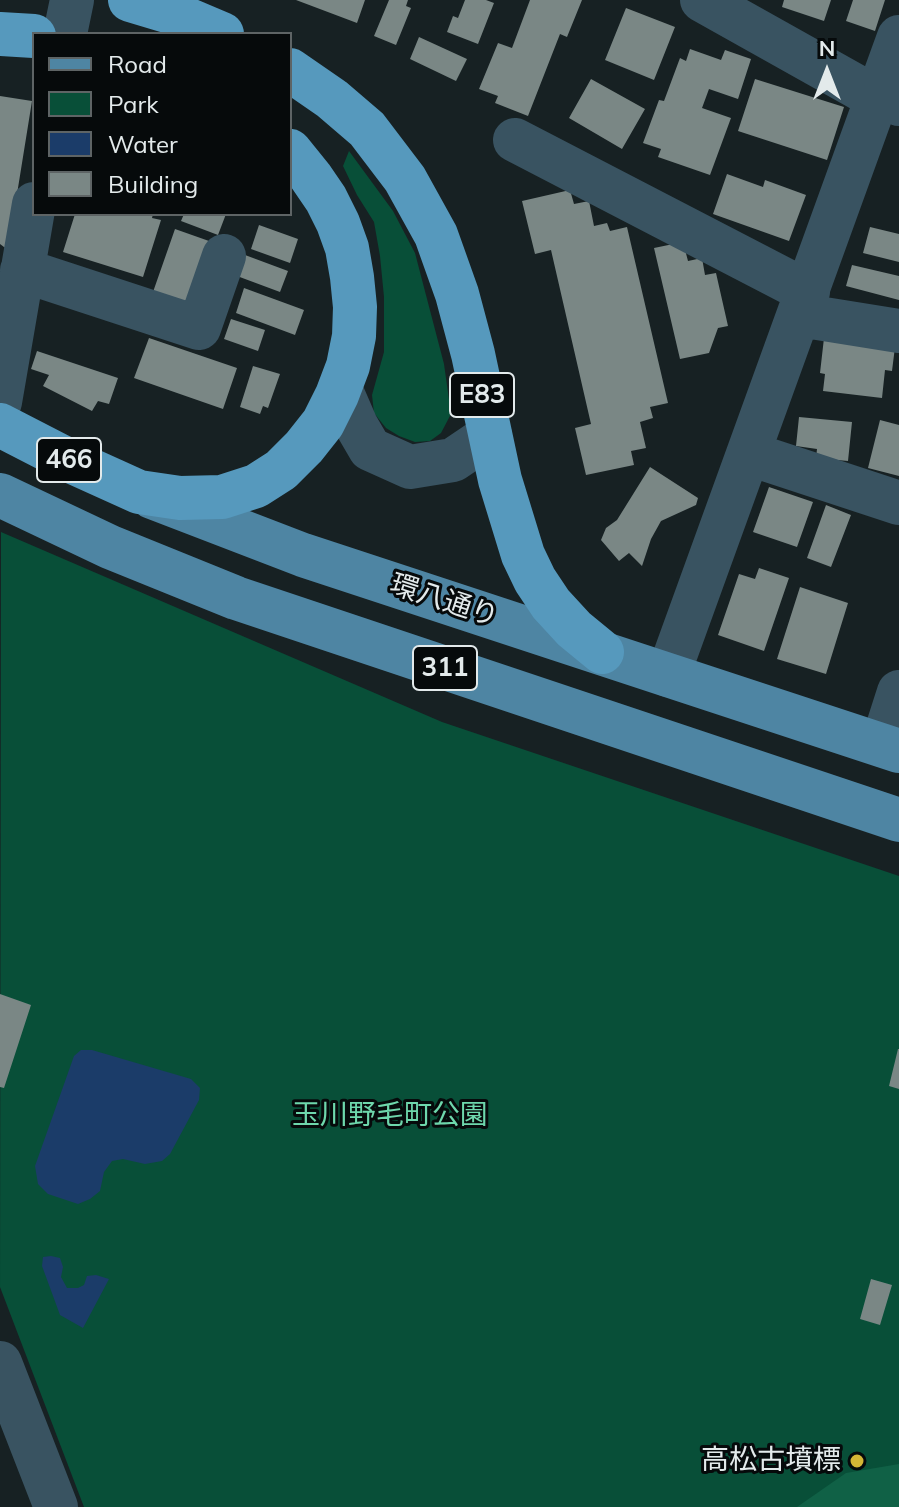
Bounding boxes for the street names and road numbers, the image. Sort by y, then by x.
road number: E83 [450,373,514,417]
road number: 466 [37,438,101,482]
street label: 環八通り [386,568,502,634]
road number: 311 [413,646,477,690]

